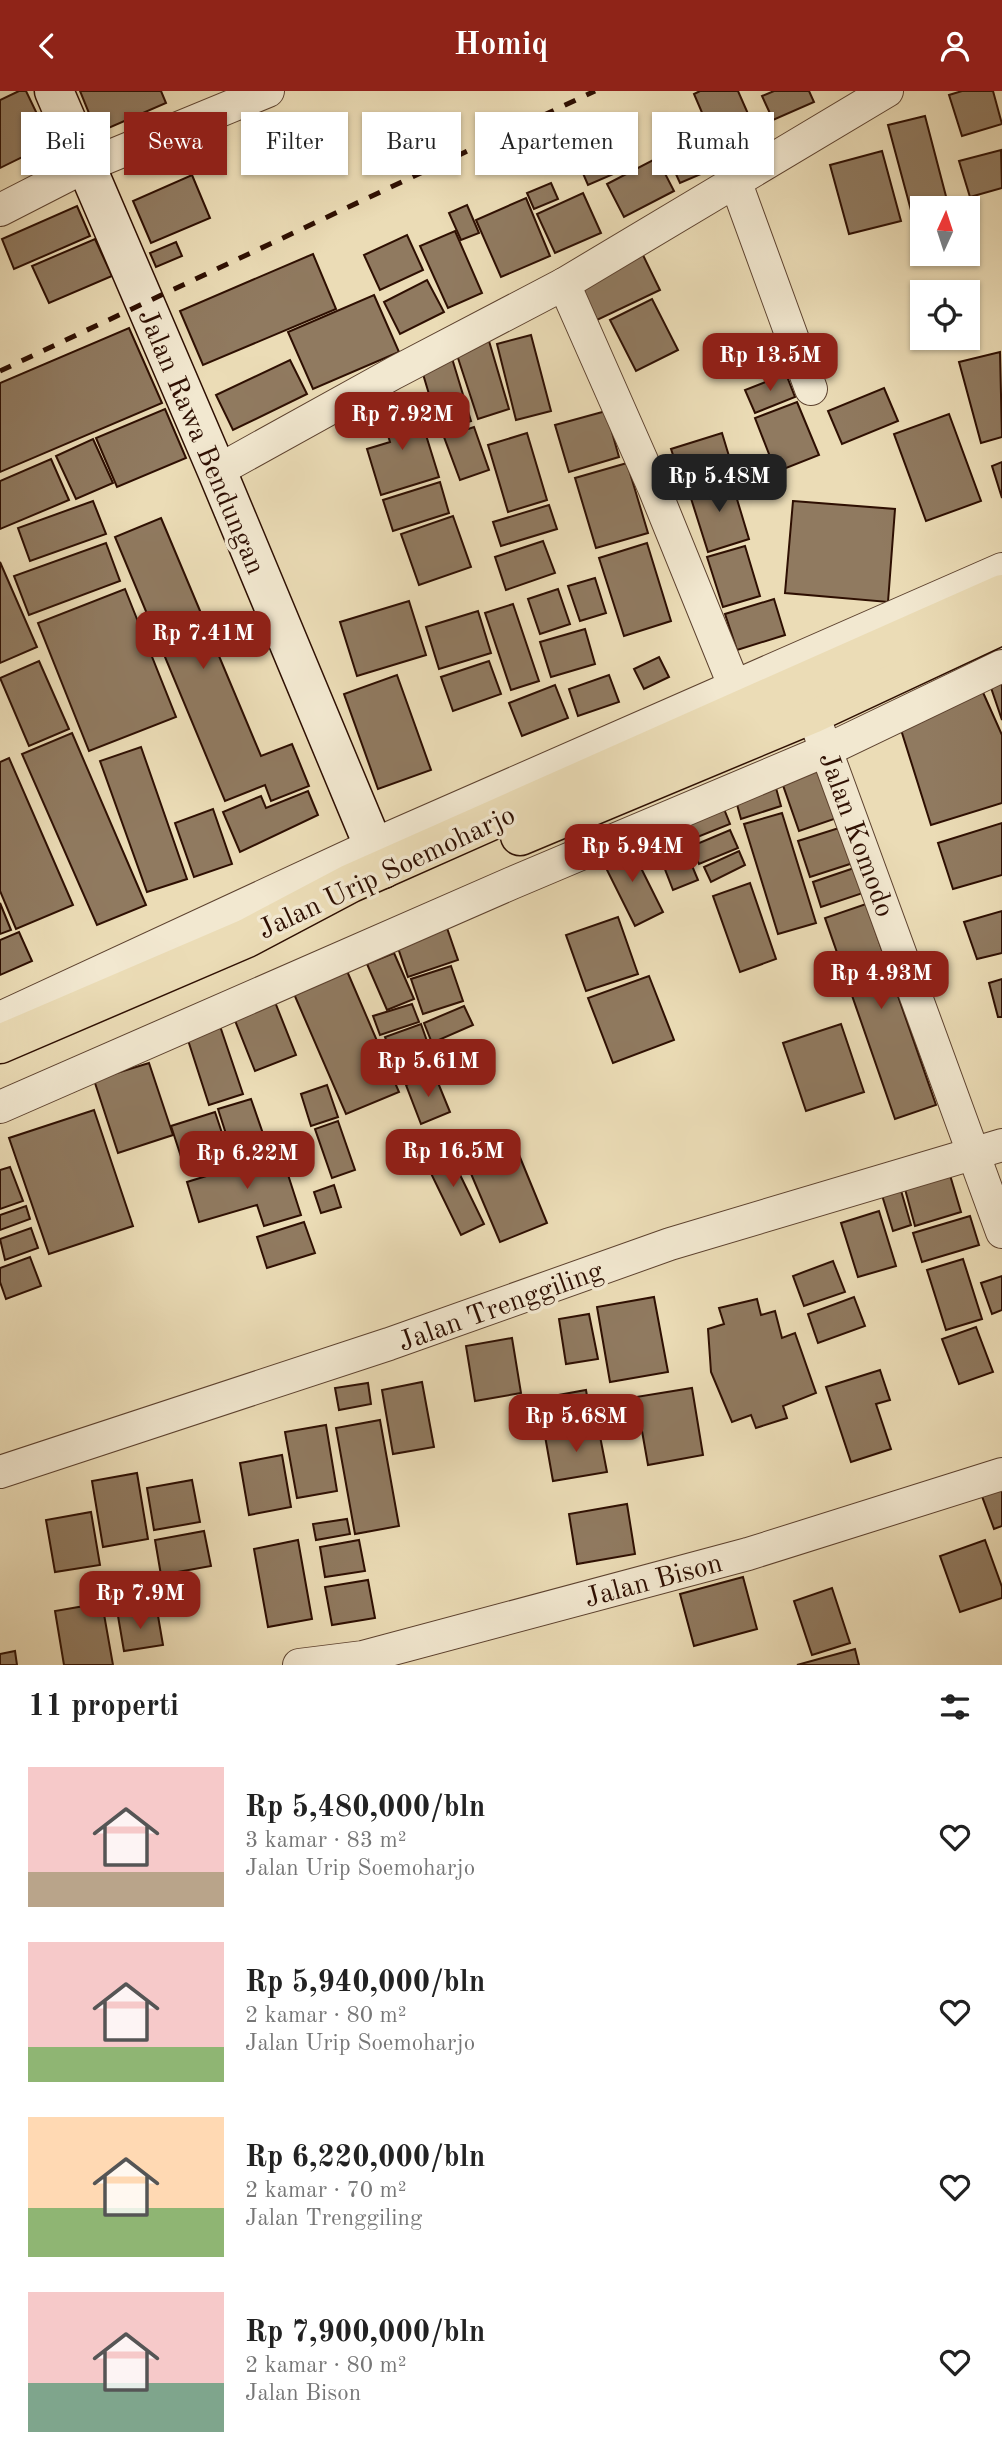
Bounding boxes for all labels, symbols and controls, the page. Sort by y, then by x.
icon: back [28,27,66,65]
icon: person [936,27,974,65]
text: Homiq [454,30,548,62]
chip: Beli [21,112,110,175]
chip: Sewa [124,112,227,175]
chip: Filter [241,112,348,175]
chip: Baru [362,112,461,175]
chip: Apartemen [475,112,638,175]
chip: Rumah [652,112,774,175]
north arrow [910,196,980,266]
map controls [910,196,980,350]
button: locate [910,280,980,350]
street label: Jalan Rawa Bendungan [132,305,269,579]
pin: Rp 13.5M [698,334,842,393]
text: Rp 13.5M [719,344,821,367]
pin: Rp 7.92M [330,393,474,452]
text: Rp 7.92M [351,403,453,426]
pin: Rp 5.48M [647,455,791,514]
text: Rp 5.48M [668,465,770,488]
pin: Rp 7.41M [131,611,275,671]
text: Rp 7.41M [152,622,254,645]
street label: Jalan Komodo [812,749,898,921]
street label: Jalan Urip Soemoharjo [254,802,520,946]
pin: Rp 5.94M [560,825,704,884]
text: Rp 5.94M [581,835,683,858]
pin: Rp 4.93M [809,951,953,1011]
text: Rp 4.93M [830,962,932,985]
pin: Rp 5.61M [356,1039,500,1099]
text: Rp 5.61M [377,1050,479,1073]
pin: Rp 16.5M [381,1129,525,1189]
pin: Rp 6.22M [175,1131,319,1191]
text: Rp 16.5M [402,1140,504,1163]
text: Rp 6.22M [196,1142,298,1165]
street label: Jalan Trenggiling [395,1258,607,1358]
pin: Rp 5.68M [504,1395,648,1454]
text: Rp 5.68M [525,1405,627,1428]
street label: Jalan Bison [582,1550,726,1614]
pin: Rp 7.9M [75,1571,205,1631]
text: Rp 7.9M [95,1582,185,1605]
icon: filters [936,1688,974,1726]
text: 11 properti [28,1692,179,1722]
text: Rp 5,480,000/bln [245,1793,485,1823]
icon: home [84,1795,168,1879]
icon: heart [936,1818,974,1856]
text: 3 kamar · 83 m² [245,1829,407,1852]
text: Jalan Urip Soemoharjo [245,1857,475,1880]
text: Rp 5,940,000/bln [245,1968,485,1998]
icon: home [84,1970,168,2054]
icon: heart [936,1993,974,2031]
text: 2 kamar · 80 m² [245,2004,407,2027]
text: Jalan Urip Soemoharjo [245,2032,475,2055]
text: Rp 6,220,000/bln [245,2143,485,2173]
icon: home [84,2145,168,2229]
icon: heart [936,2168,974,2206]
text: 2 kamar · 70 m² [245,2179,407,2202]
text: Jalan Trenggiling [245,2207,422,2230]
text: Rp 7,900,000/bln [245,2318,485,2348]
icon: home [84,2320,168,2404]
icon: heart [936,2343,974,2381]
text: 2 kamar · 80 m² [245,2354,407,2377]
text: Jalan Bison [245,2382,361,2405]

